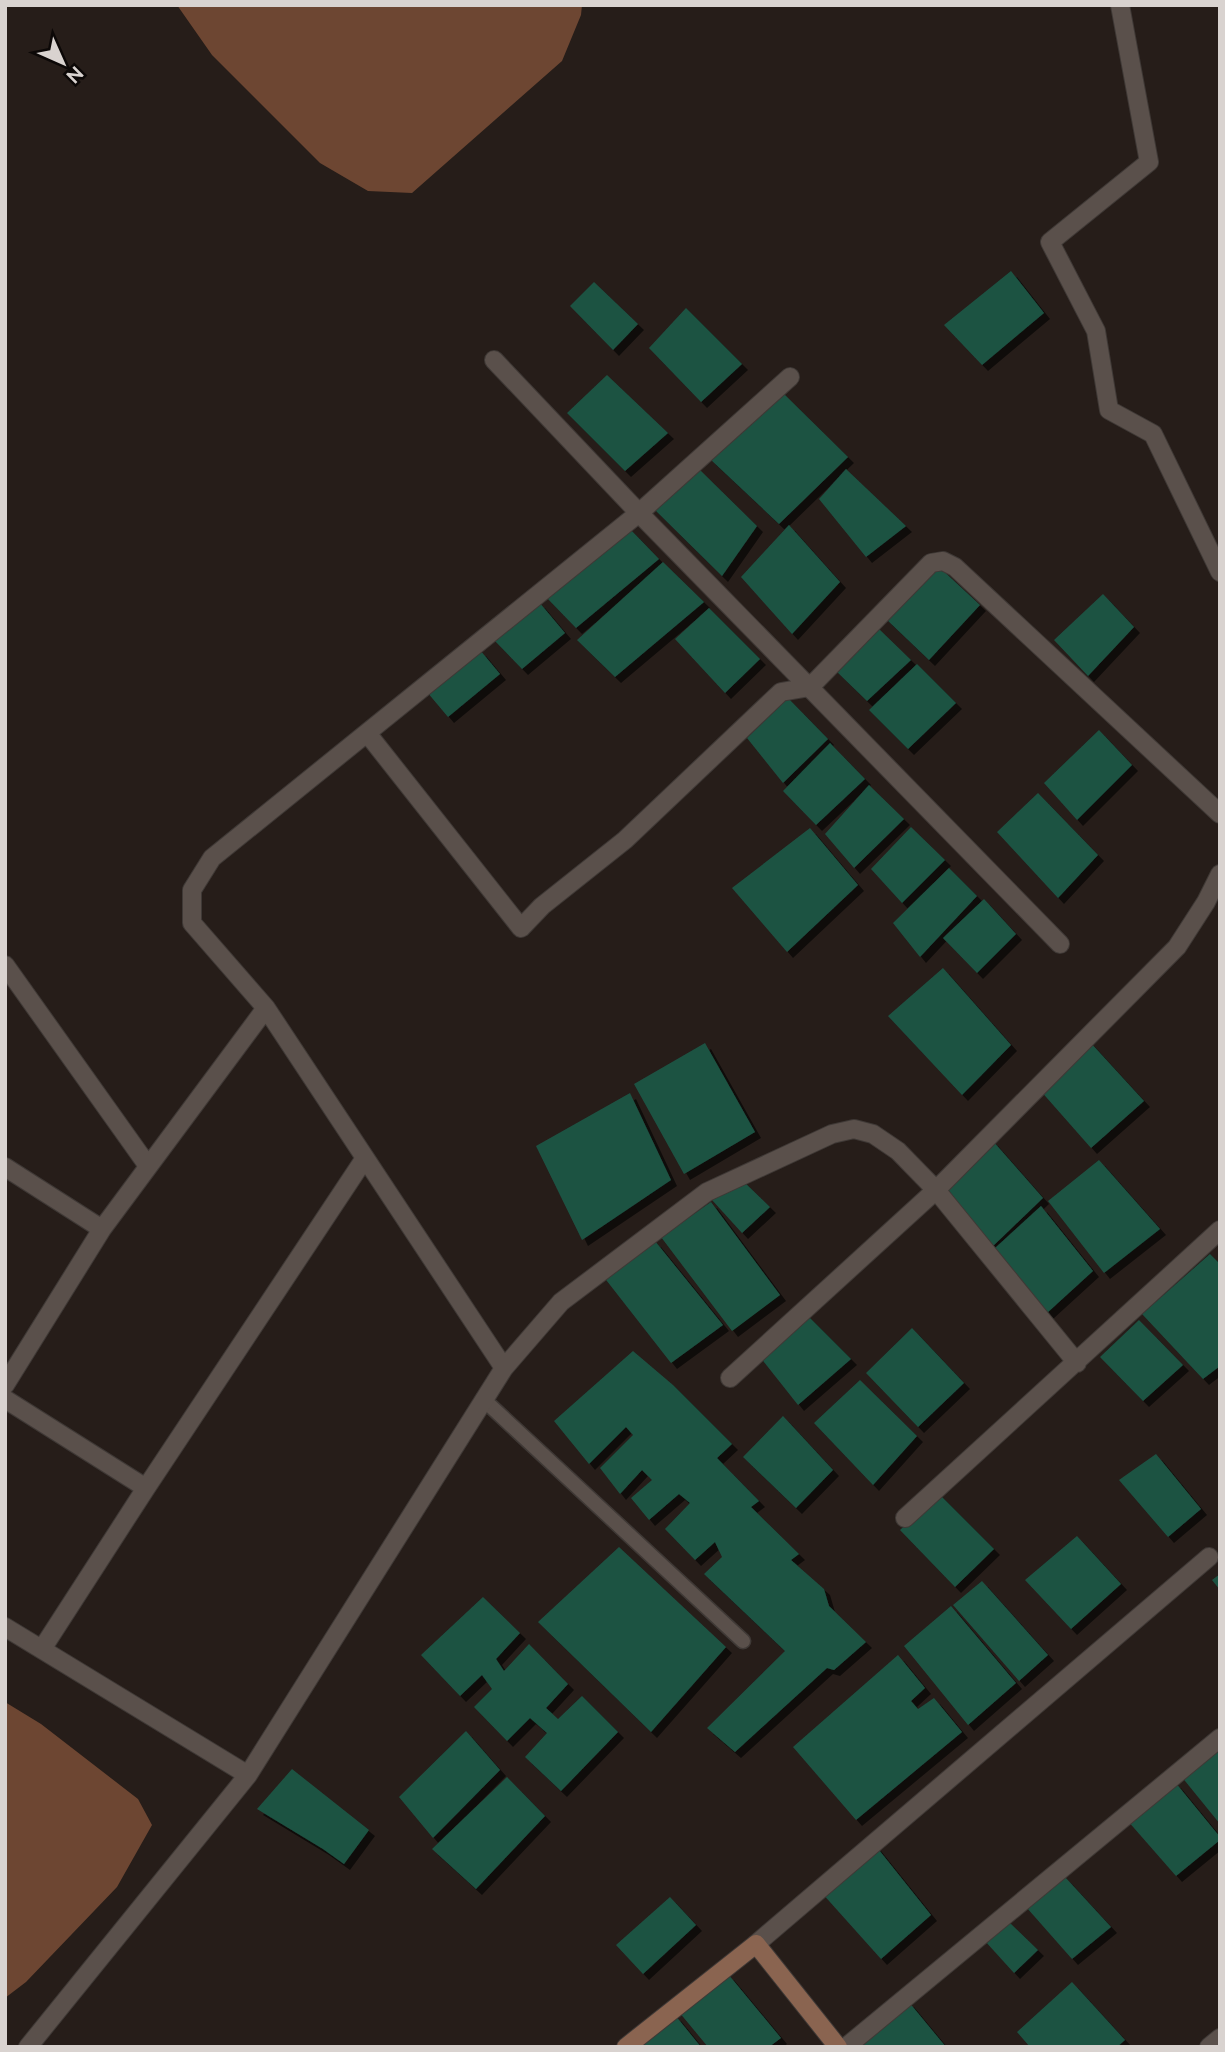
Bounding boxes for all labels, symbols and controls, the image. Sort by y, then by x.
north arrow [28,28,98,98]
text: N [62,62,88,88]

